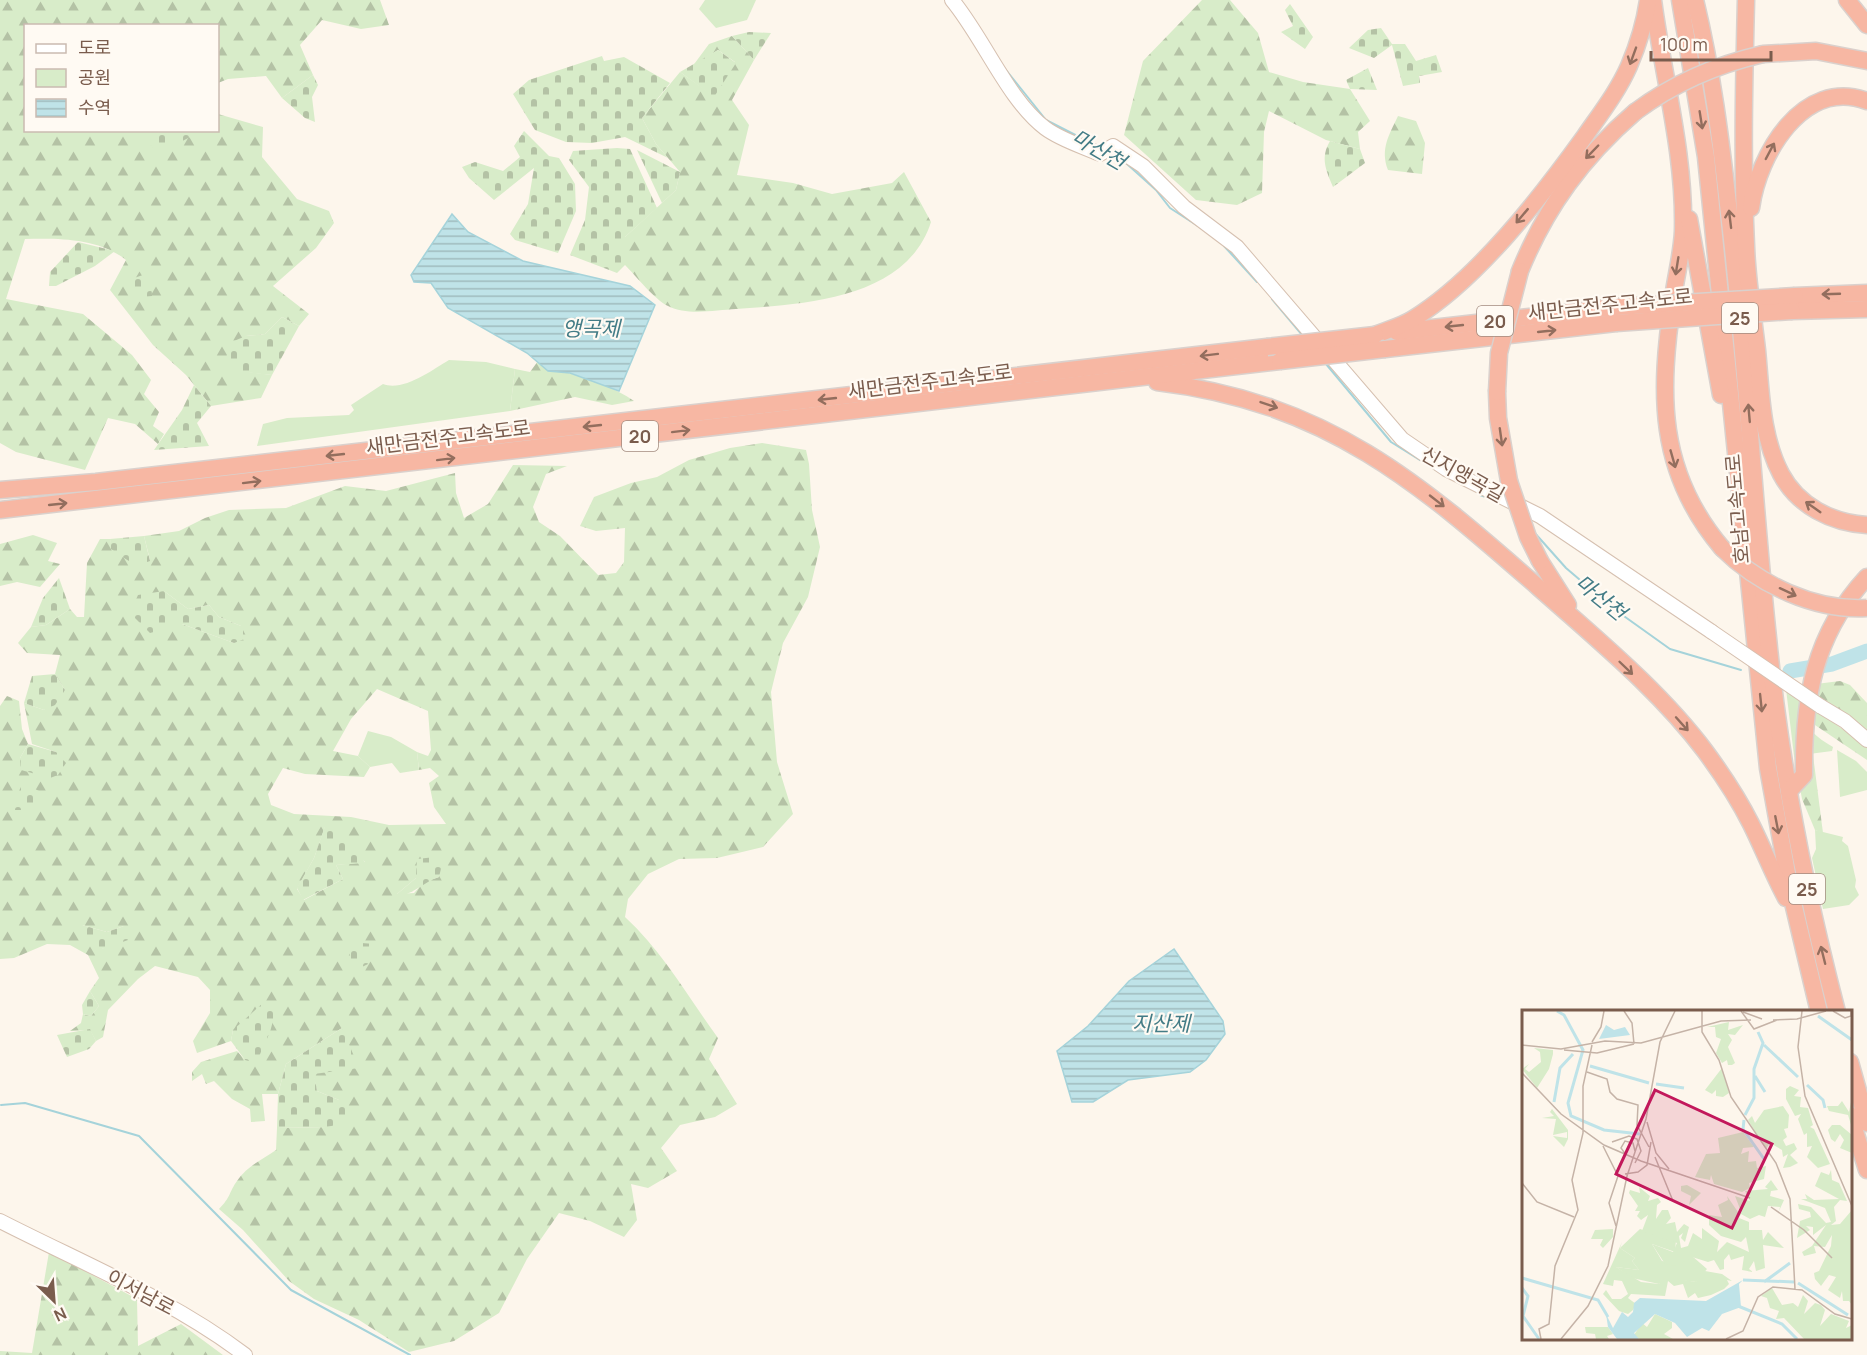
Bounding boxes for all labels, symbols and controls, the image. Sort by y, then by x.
legend [24,24,219,132]
scale bar [1651,24,1771,62]
text: 100 m [1660,32,1708,56]
text: 도로 [78,35,111,59]
one-way arrow [1626,46,1637,65]
text: 공원 [78,65,111,89]
text: 수역 [78,95,111,119]
one-way arrow [1695,109,1706,129]
water label: 마산천 [1067,122,1133,177]
one-way arrow [1765,143,1776,161]
one-way arrow [1585,144,1599,159]
one-way arrow [1515,208,1529,223]
one-way arrow [1724,209,1735,229]
one-way arrow [1672,255,1683,275]
street label: 새만금전주고속도로 [1526,282,1694,326]
one-way arrow [1821,289,1841,300]
road number: 25 [1722,303,1758,333]
road number: 20 [1477,306,1513,336]
water label: 앵곡제 [562,314,623,342]
one-way arrow [1444,320,1464,331]
one-way arrow [1537,325,1557,336]
one-way arrow [1199,349,1219,360]
street label: 새만금전주고속도로 [846,358,1014,404]
one-way arrow [818,394,838,405]
one-way arrow [1259,401,1278,412]
one-way arrow [1743,403,1754,423]
street label: 새만금전주고속도로 [364,414,532,460]
one-way arrow [582,421,602,432]
road number: 20 [622,421,658,451]
one-way arrow [671,425,690,436]
one-way arrow [1496,426,1507,446]
street label: 신지앵곡길 [1416,440,1510,508]
one-way arrow [1668,449,1679,468]
one-way arrow [326,450,346,461]
one-way arrow [435,453,455,464]
street label: 호남고속도로 [1719,453,1755,565]
one-way arrow [241,476,261,487]
one-way arrow [1429,495,1445,508]
one-way arrow [48,498,68,509]
one-way arrow [1805,501,1821,513]
water label: 마산천 [1570,568,1634,628]
one-way arrow [1778,586,1796,598]
one-way arrow [1618,660,1633,675]
one-way arrow [1755,692,1766,712]
one-way arrow [1675,716,1689,731]
one-way arrow [1772,815,1783,835]
road number: 25 [1789,874,1825,904]
one-way arrow [1816,946,1828,965]
water label: 지산제 [1132,1009,1193,1037]
inset map [1522,1010,1852,1340]
street label: 이서남로 [102,1263,180,1321]
north arrow [24,1271,84,1331]
text: N [50,1302,70,1327]

